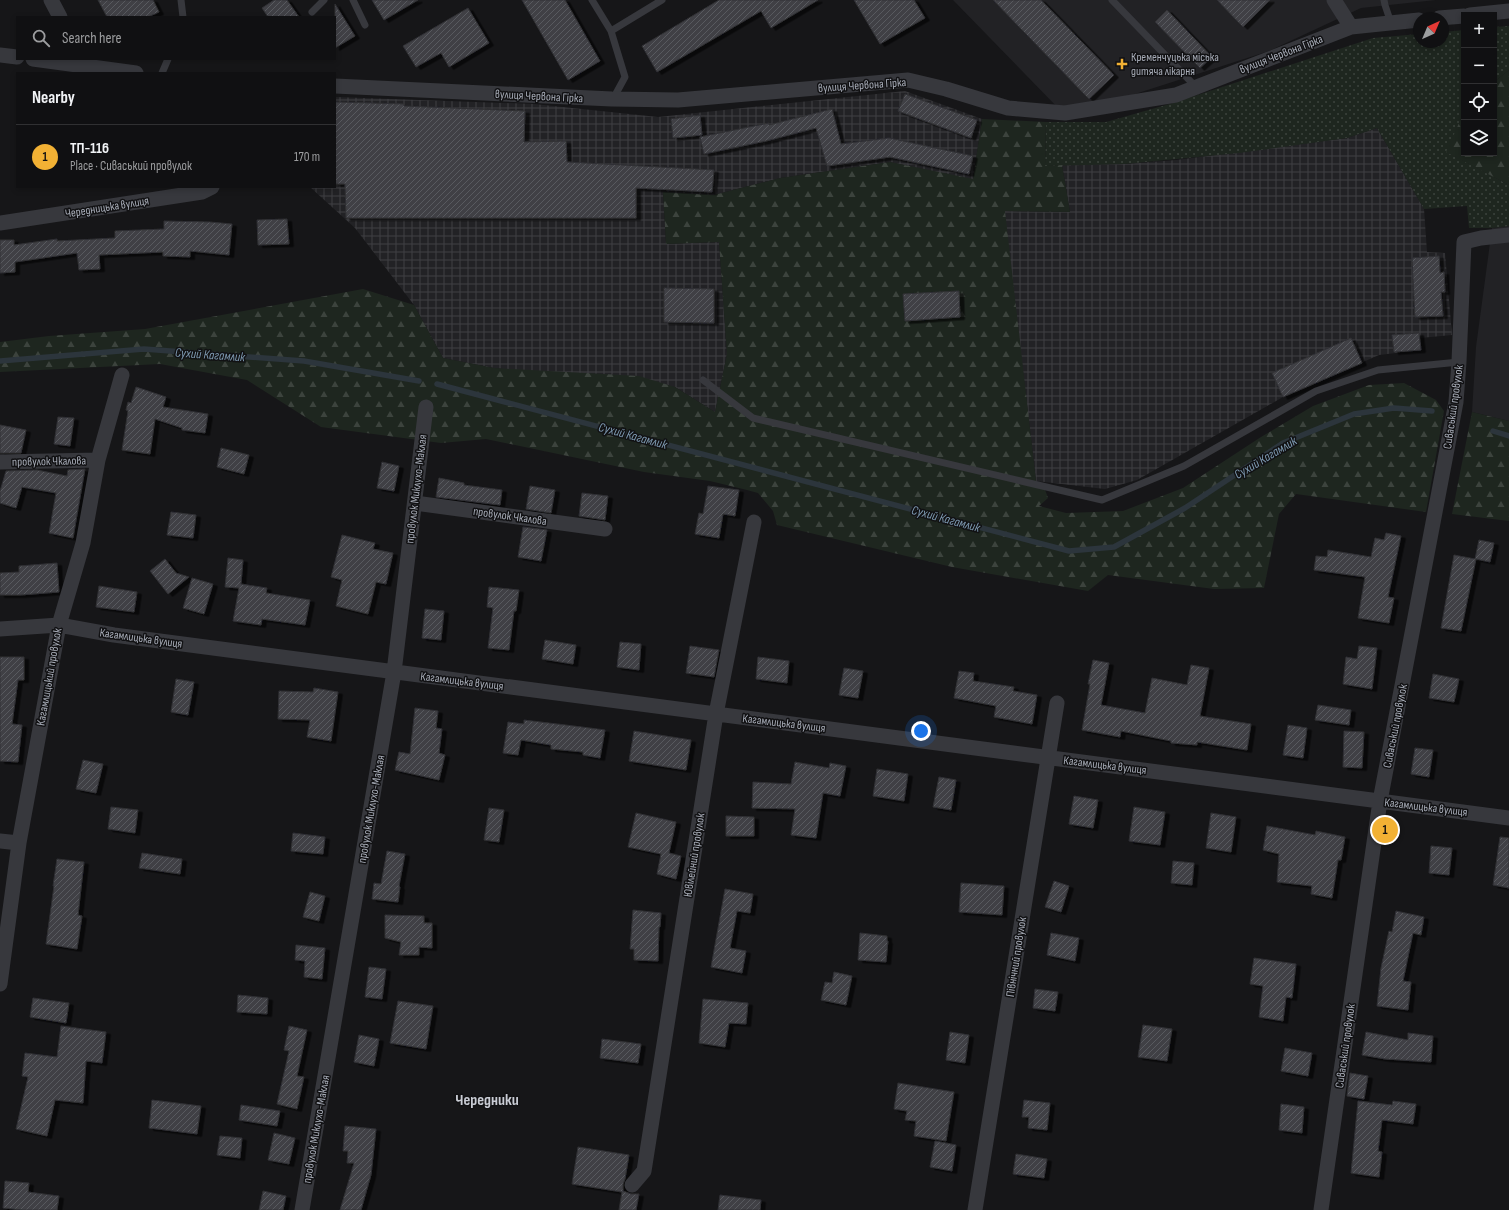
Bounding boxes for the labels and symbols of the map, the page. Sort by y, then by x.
north arrow [1413,12,1449,48]
street label: вулиця Червона Гірка [1237,32,1325,77]
place label: Кременчуцька міська дитяча лікарня [1131,50,1219,79]
marker: Кременчуцька міська дитяча лікарня [1116,58,1128,70]
street label: вулиця Червона Гірка [818,75,907,96]
street label: вулиця Червона Гірка [495,87,584,106]
street label: Чередницька вулиця [64,193,150,222]
water label: Сухий Кагамлик [174,345,247,366]
street label: Сиваський провулок [1440,364,1467,450]
water label: Сухий Кагамлик [597,419,670,453]
water label: Сухий Кагамлик [1231,432,1301,483]
street label: провулок Миклухо-Маклая [402,433,431,544]
street label: провулок Чкалова [12,453,87,470]
water label: Сухий Кагамлик [910,502,983,536]
street label: провулок Чкалова [472,504,548,529]
street label: Кагамлицька вулиця [99,625,184,652]
street label: Кагамлицький провулок [34,627,66,727]
street label: Кагамлицька вулиця [420,669,505,694]
street label: Сиваський провулок [1380,683,1411,769]
street label: Кагамлицька вулиця [742,711,827,736]
your location [911,721,931,741]
street label: Кагамлицька вулиця [1063,753,1148,778]
street label: провулок Миклухо-Маклая [355,754,388,864]
street label: Кагамлицька вулиця [1384,795,1469,820]
street label: Ювілейний провулок [680,812,709,898]
pin: 1 [1372,815,1398,845]
street label: Північний провулок [1003,916,1030,998]
street label: Сиваський провулок [1332,1003,1359,1089]
street label: провулок Миклухо-Маклая [300,1074,333,1184]
district label: Чередники [455,1091,519,1110]

